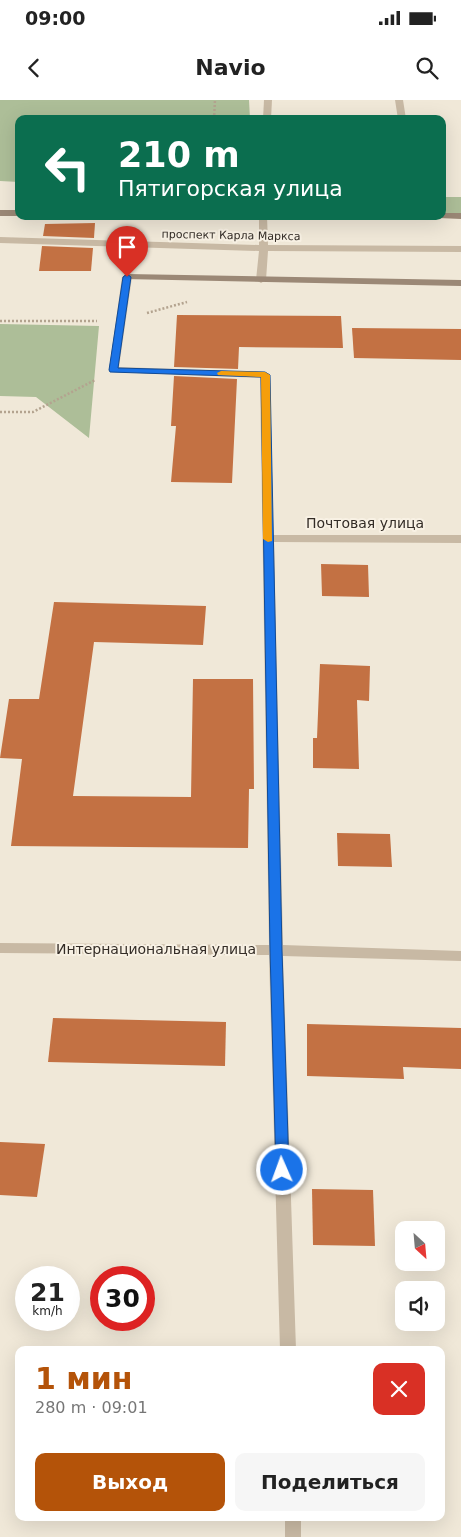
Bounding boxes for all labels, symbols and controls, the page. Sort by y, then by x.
text: 09:00 [25,7,85,29]
icon: back [20,54,48,82]
icon: search [413,54,441,82]
text: Navio [195,55,266,80]
icon: left [35,135,100,200]
text: 210 m [118,135,240,175]
text: Пятигорская улица [118,176,343,201]
pin [106,226,148,277]
street label: проспект Карла Маркса [161,228,301,243]
icon: arrive [113,233,141,261]
street label: Почтовая улица [306,515,424,531]
street label: Интернациональная улица [56,941,256,957]
position arrow [255,1143,307,1195]
north arrow [395,1221,445,1271]
map controls [395,1221,445,1331]
speed limit sign: 30 [90,1266,155,1331]
text: 21 [30,1278,65,1307]
button: sound [395,1281,445,1331]
text: km/h [32,1304,63,1318]
text: 1 мин [35,1361,133,1396]
button: close [373,1363,425,1415]
text: 280 m · 09:01 [35,1398,148,1417]
button: Выход [35,1453,225,1511]
button: Поделиться [235,1453,425,1511]

